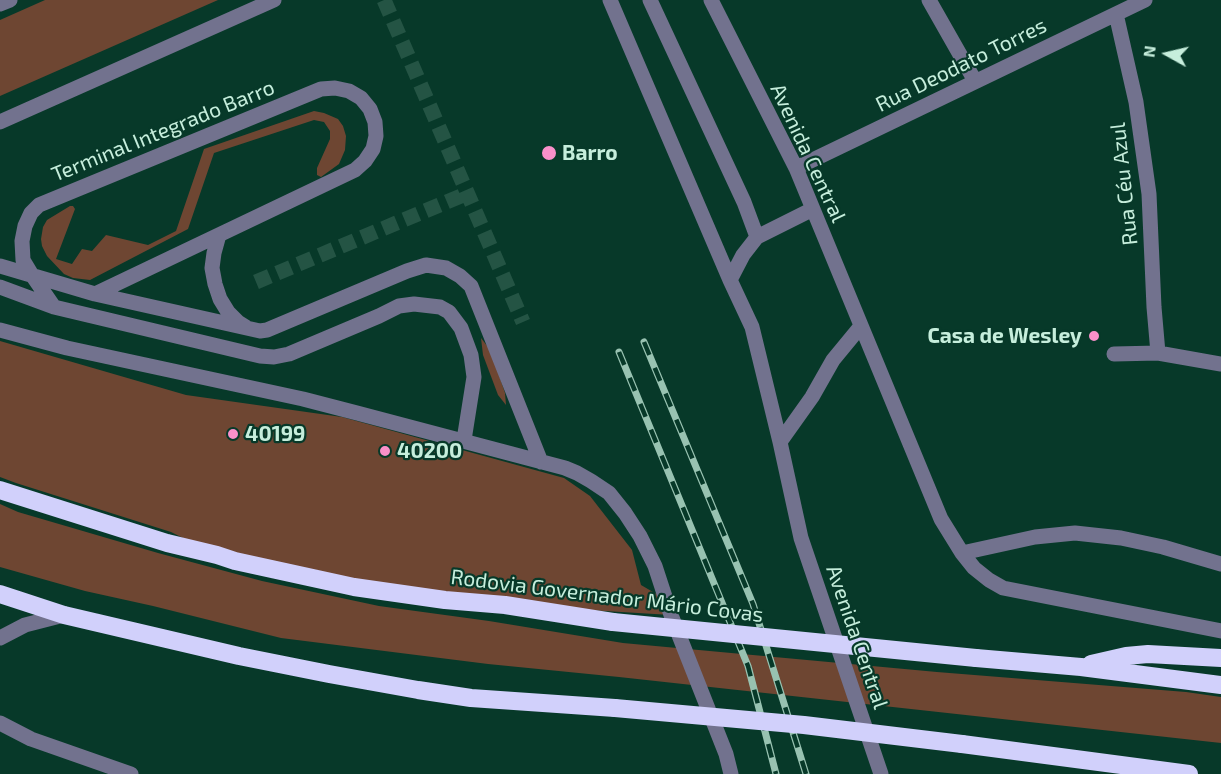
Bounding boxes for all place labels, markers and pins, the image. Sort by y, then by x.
place label: Barro [562,140,618,166]
marker: Barro [540,144,558,162]
place label: Casa de Wesley [927,323,1082,349]
marker: Casa de Wesley [1087,329,1101,343]
place label: 40199 [245,421,305,447]
marker: 40199 [226,427,240,441]
place label: 40200 [397,438,462,464]
marker: 40200 [378,444,392,458]

